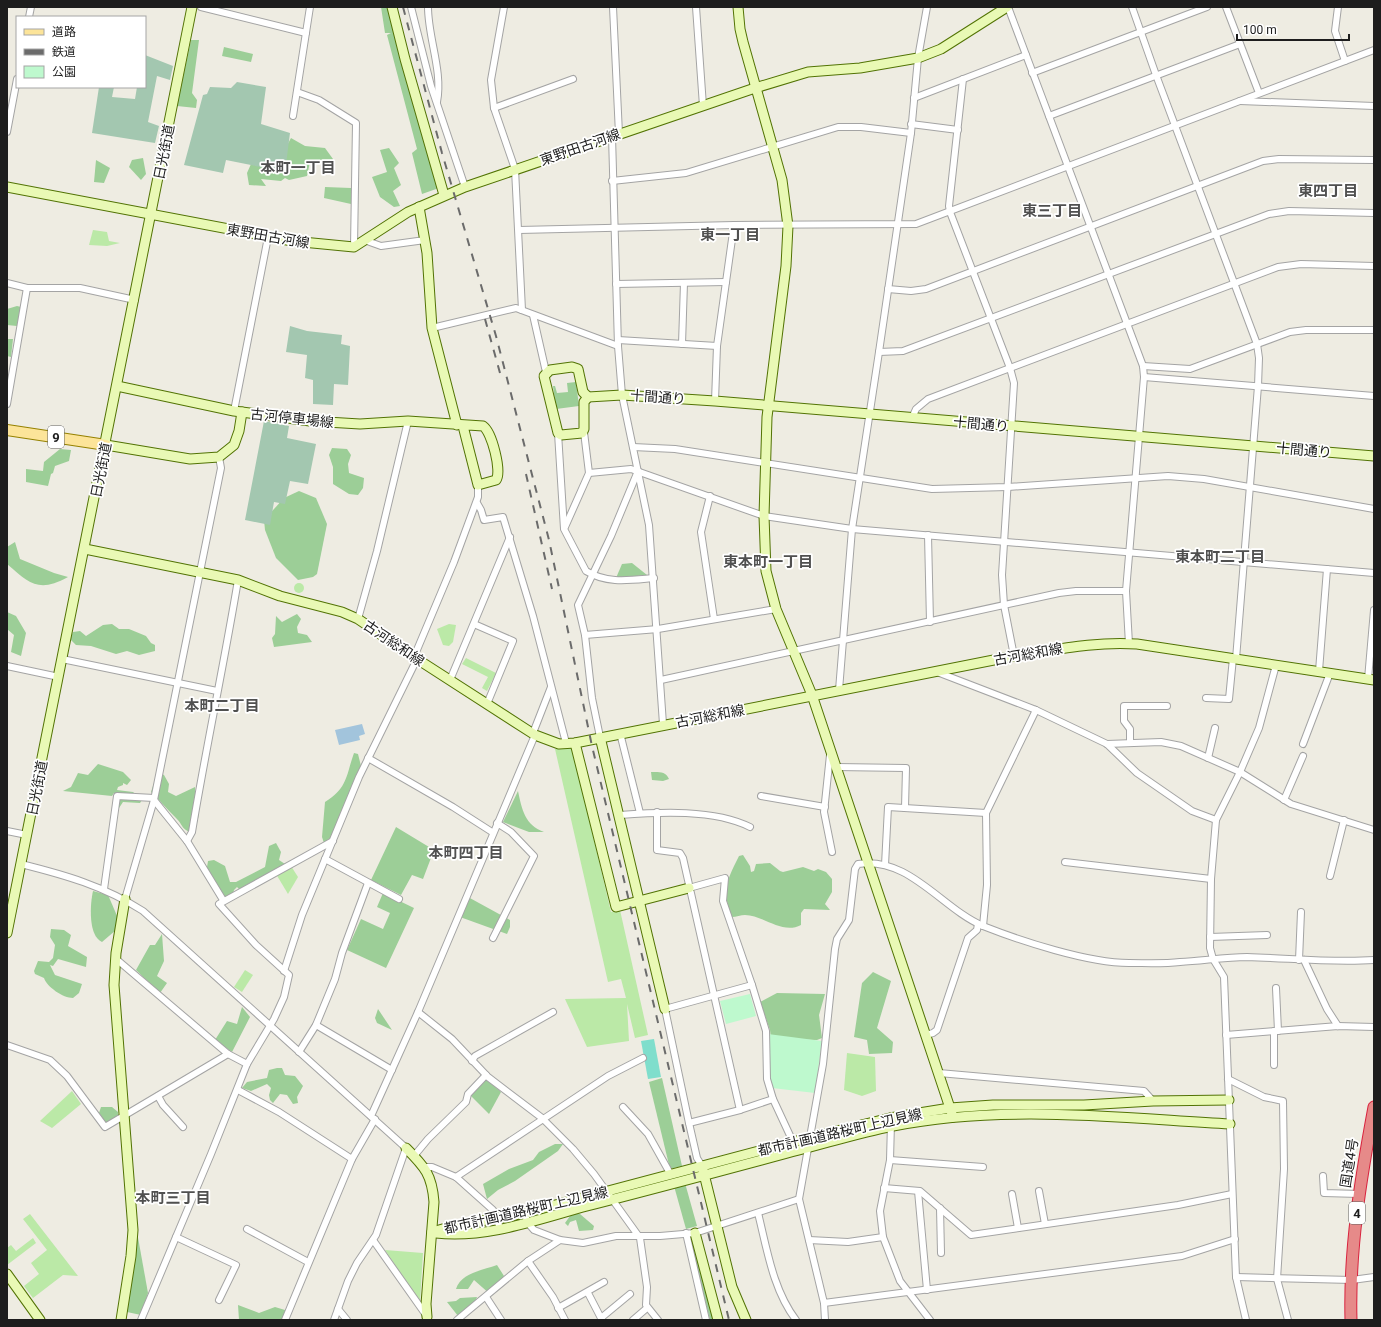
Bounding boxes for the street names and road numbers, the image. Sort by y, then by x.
street label: 日光街道 [151,123,177,181]
street label: 東野田古河線 [538,126,622,168]
street label: 東野田古河線 [225,221,311,251]
street label: 十間通り [630,387,686,407]
street label: 古河停車場線 [249,406,335,430]
street label: 十間通り [952,414,1010,434]
road number: 9 [48,426,64,448]
street label: 十間通り [1275,440,1333,460]
street label: 日光街道 [88,441,114,499]
street label: 古河総和線 [361,617,427,669]
street label: 古河総和線 [992,640,1064,668]
street label: 古河総和線 [674,701,746,731]
street label: 日光街道 [24,759,50,817]
street label: 都市計画道路桜町上辺見線 [756,1105,924,1159]
street label: 国道4号 [1337,1137,1361,1189]
street label: 都市計画道路桜町上辺見線 [442,1183,610,1237]
road number: 4 [1349,1202,1365,1224]

